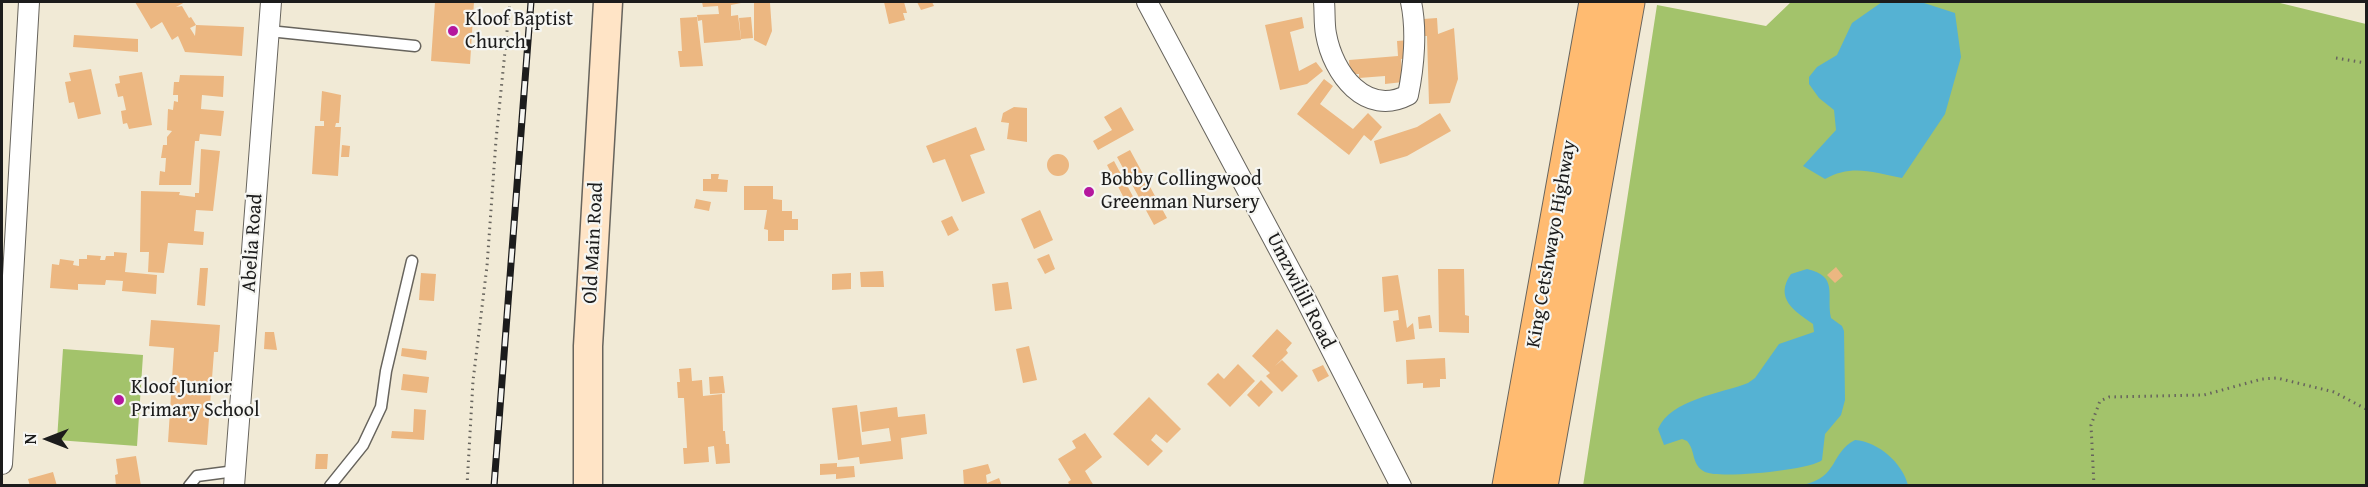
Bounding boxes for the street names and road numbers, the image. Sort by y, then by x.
street label: King Cetshwayo Highway [1522,138,1582,350]
street label: Old Main Road [579,182,609,304]
street label: Abelia Road [238,193,268,293]
street label: Umzwilili Road [1261,229,1339,353]

